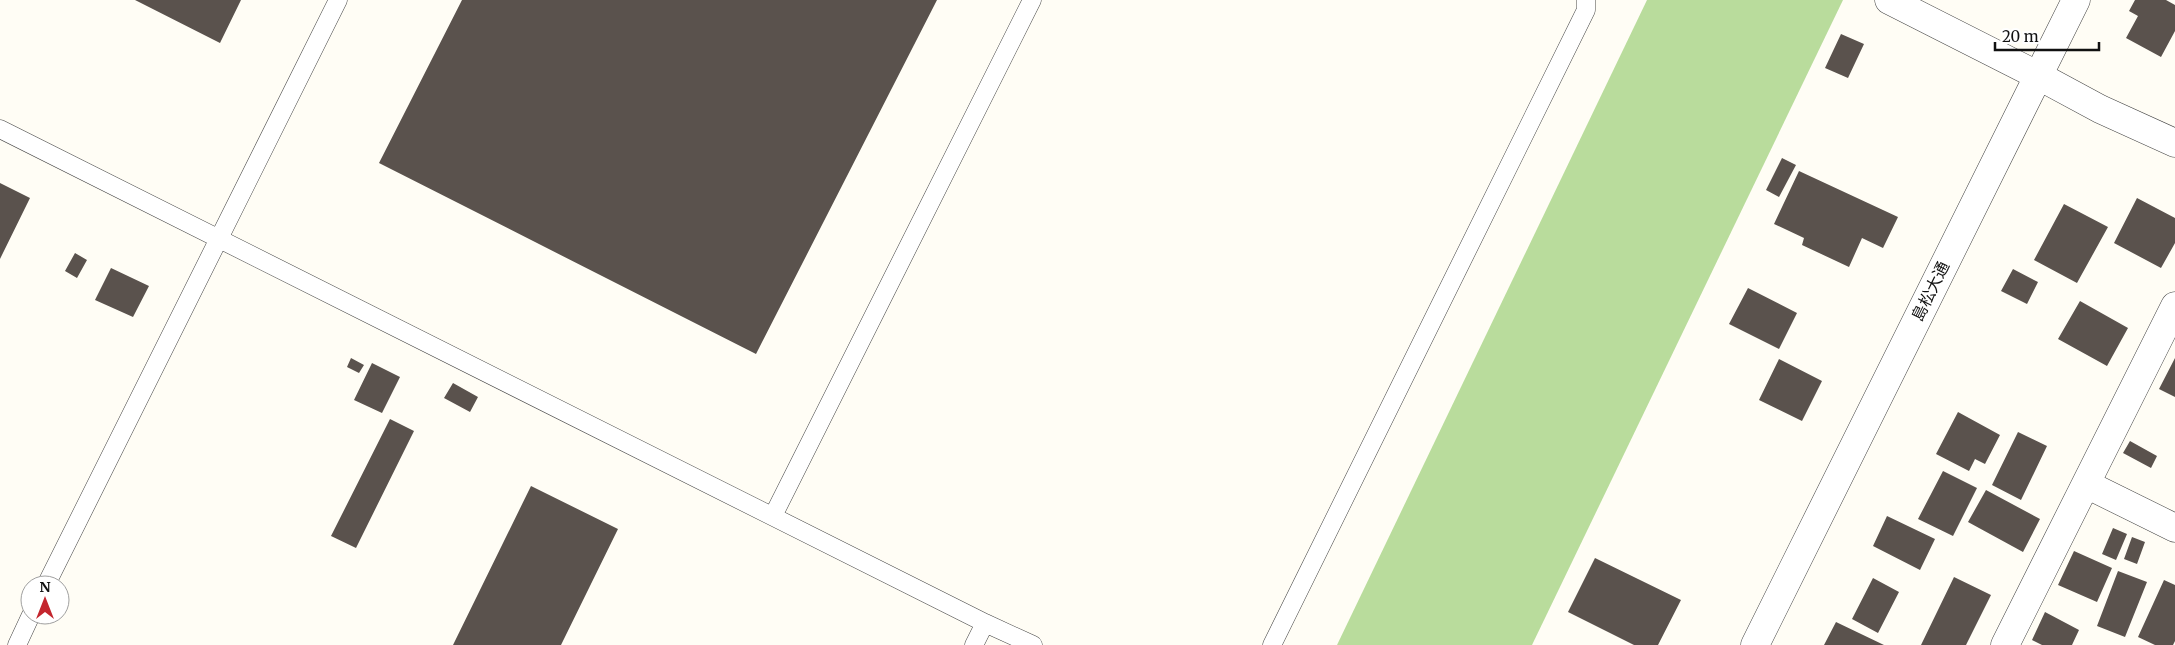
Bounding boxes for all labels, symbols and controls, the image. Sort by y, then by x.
scale bar [1995,20,2099,52]
text: 20 m [2002,27,2039,46]
street label: 島松大通 [1907,258,1953,324]
north arrow [20,575,70,625]
text: N [39,578,51,596]

